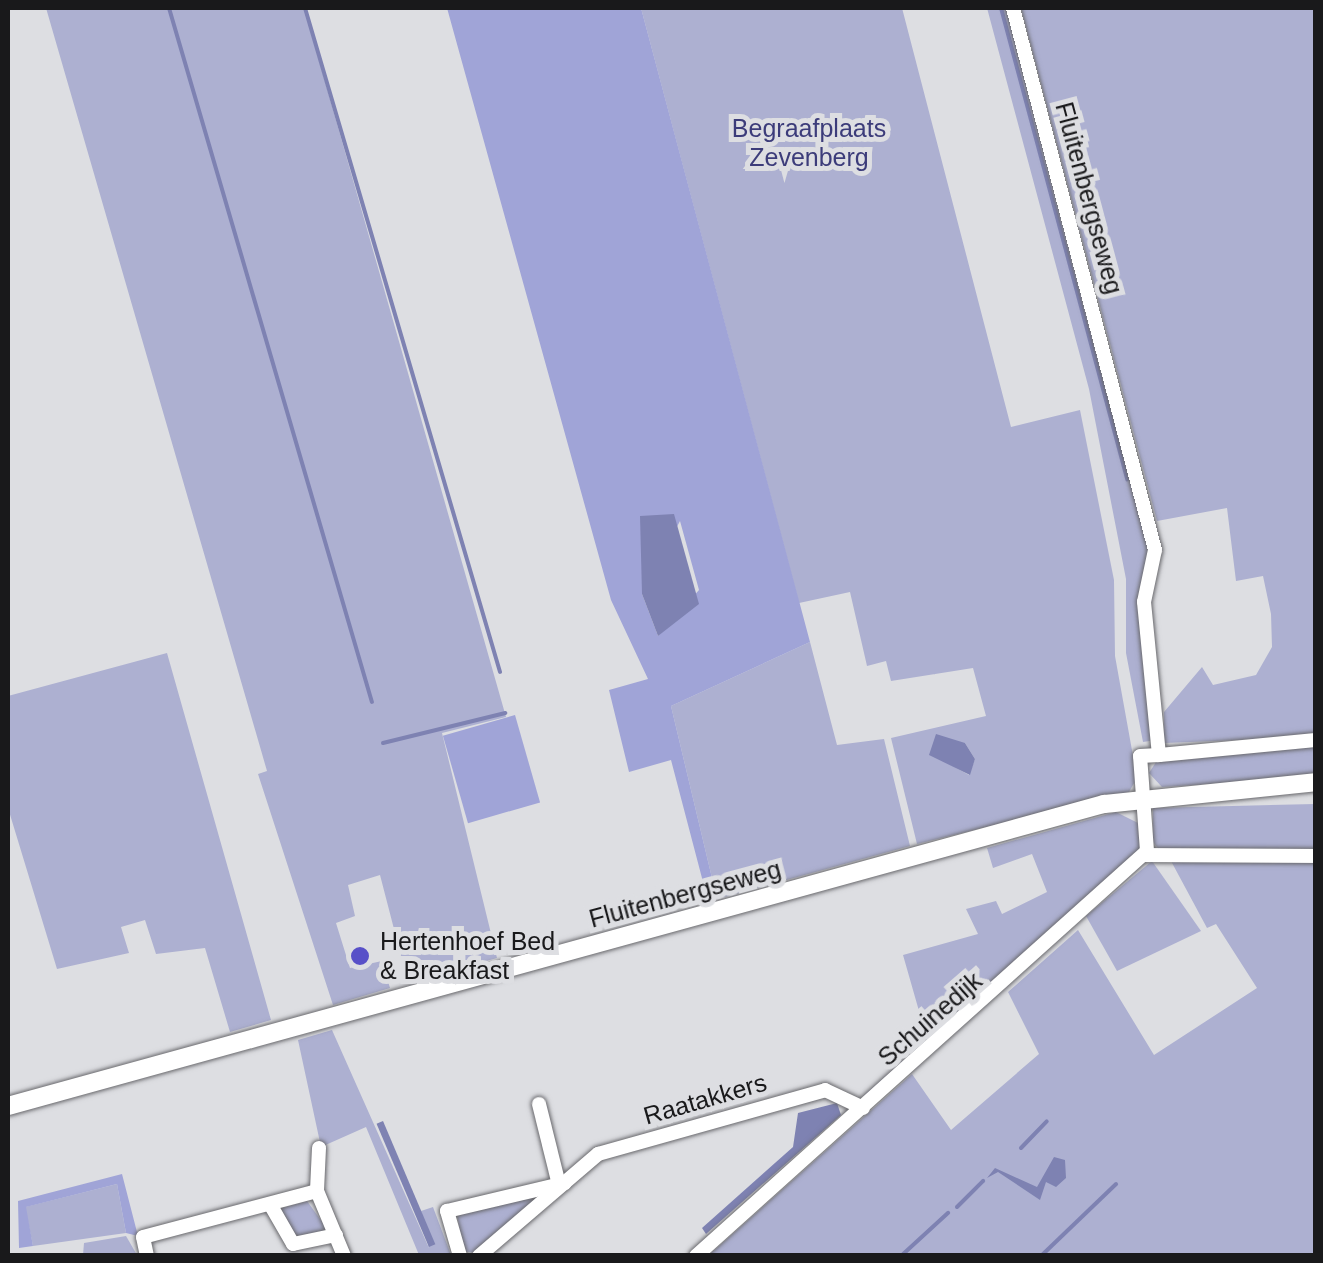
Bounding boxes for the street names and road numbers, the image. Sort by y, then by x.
street label: Fluitenbergseweg [1049,99,1129,297]
street label: Fluitenbergseweg [586,854,784,934]
street label: Schuinedijk [872,966,988,1072]
street label: Raatakkers [640,1067,770,1131]

